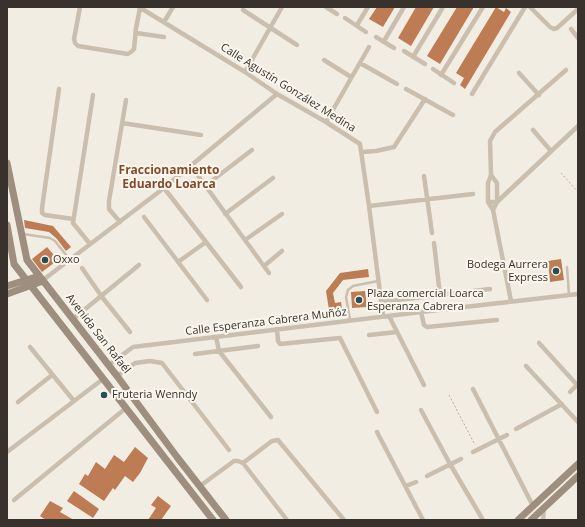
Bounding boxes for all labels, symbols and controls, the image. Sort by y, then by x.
street label: Calle Agustín González Medina [218,41,358,135]
district label: Fraccionamiento Eduardo Loarca [119,164,219,192]
place label: Oxxo [53,253,80,267]
marker: Oxxo [40,255,50,265]
place label: Bodega Aurrera Express [467,258,548,284]
marker: Bodega Aurrera Express [551,266,561,276]
place label: Plaza comercial Loarca Esperanza Cabrera [367,287,484,313]
street label: Avenida San Rafaél [63,292,133,376]
marker: Plaza comercial Loarca Esperanza Cabrera [354,295,364,305]
street label: Calle Esperanza Cabrera Muñóz [185,306,347,338]
place label: Fruteria Wenndy [112,388,197,402]
marker: Fruteria Wenndy [99,390,109,400]

